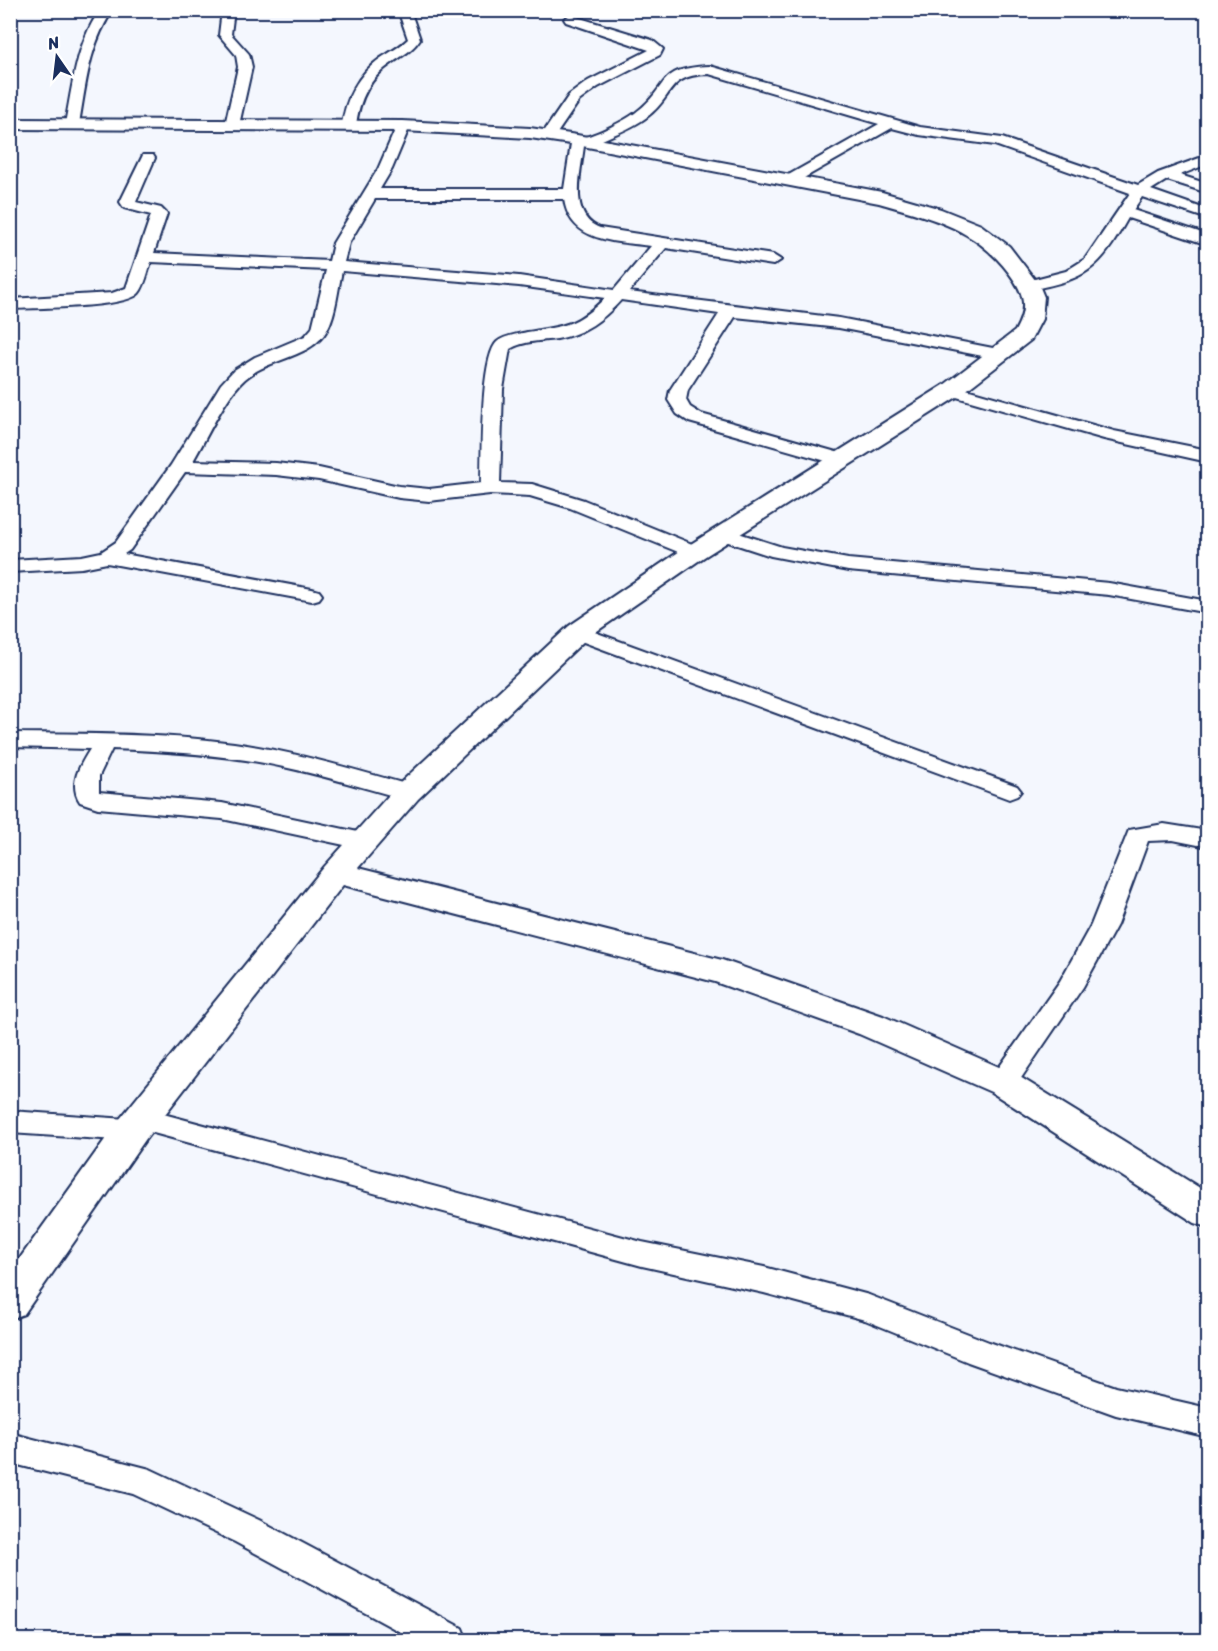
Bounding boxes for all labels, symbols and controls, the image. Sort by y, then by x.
north arrow [27,27,87,87]
text: N [44,27,63,59]

